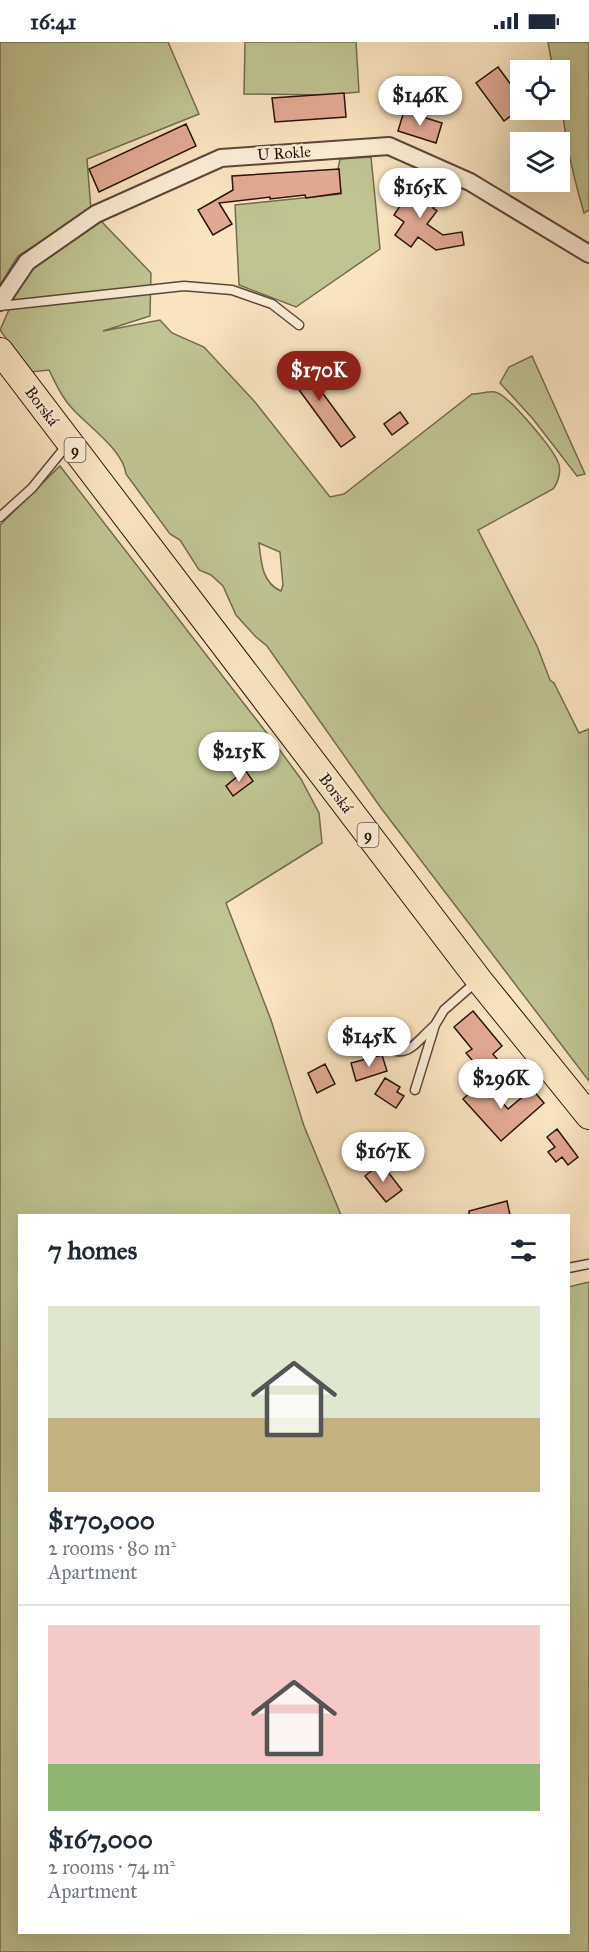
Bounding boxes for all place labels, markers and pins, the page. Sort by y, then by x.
pin: $146K [378,76,462,127]
pin: $165K [378,168,462,219]
pin: $170K [277,351,361,402]
pin: $215K [197,732,281,783]
pin: $145K [327,1017,411,1068]
pin: $296K [459,1059,543,1110]
pin: $167K [341,1132,425,1183]

